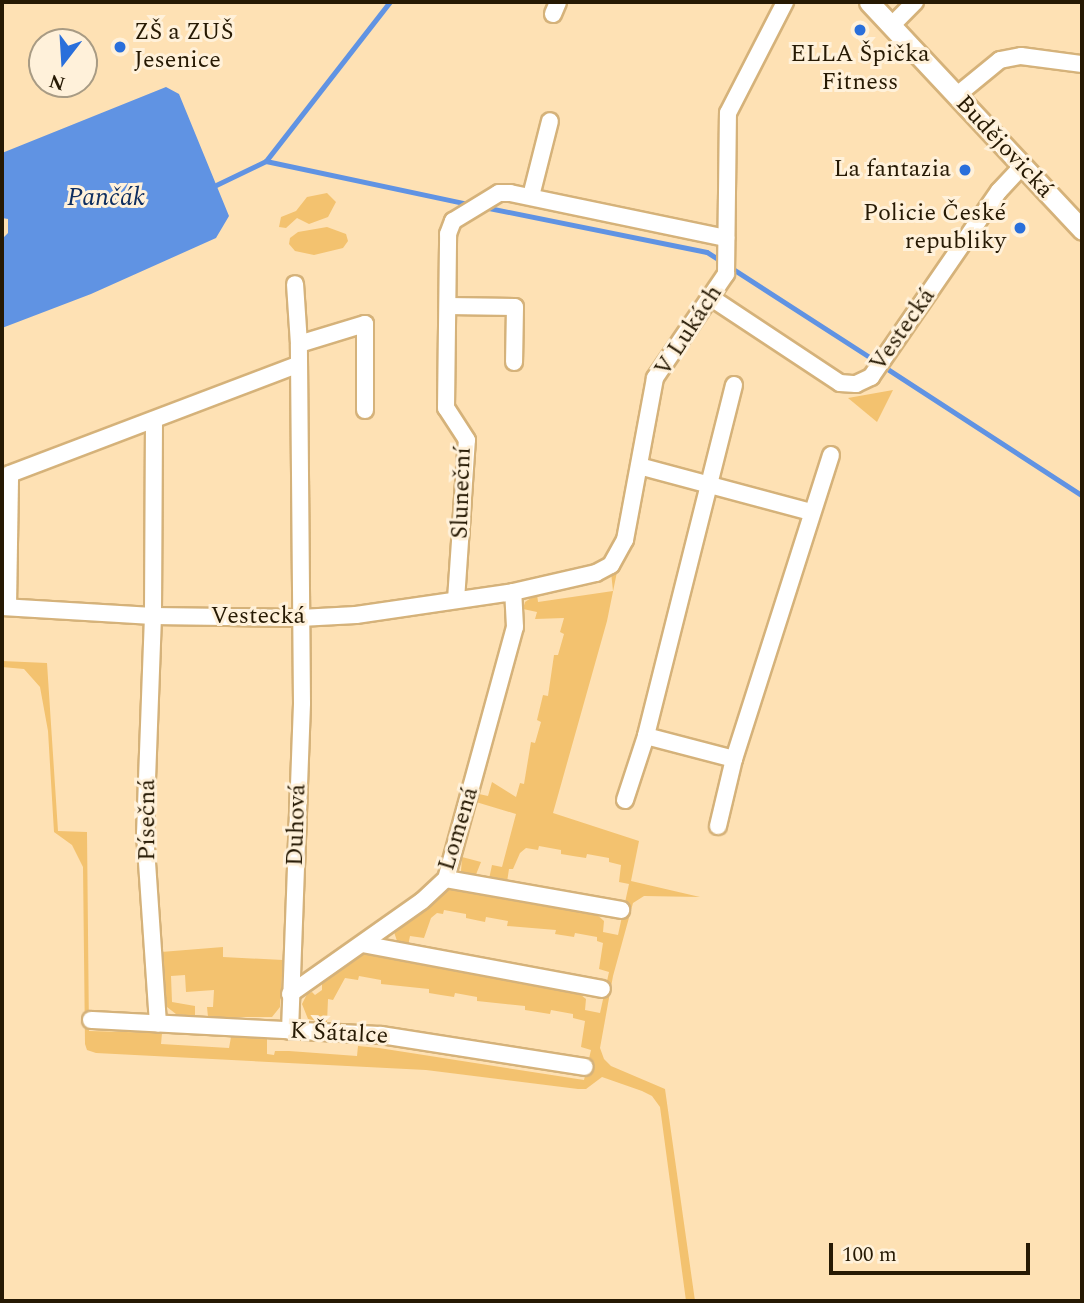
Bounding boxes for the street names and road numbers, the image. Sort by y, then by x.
street label: Budějovická [949,90,1059,204]
street label: V Lukách [649,280,729,382]
street label: Vestecká [864,283,942,377]
street label: Sluneční [446,447,478,539]
street label: Vestecká [211,603,305,631]
street label: Písečná [134,779,162,861]
street label: Duhová [281,783,313,867]
street label: Lomená [433,784,485,874]
street label: K Šátalce [289,1017,389,1051]

